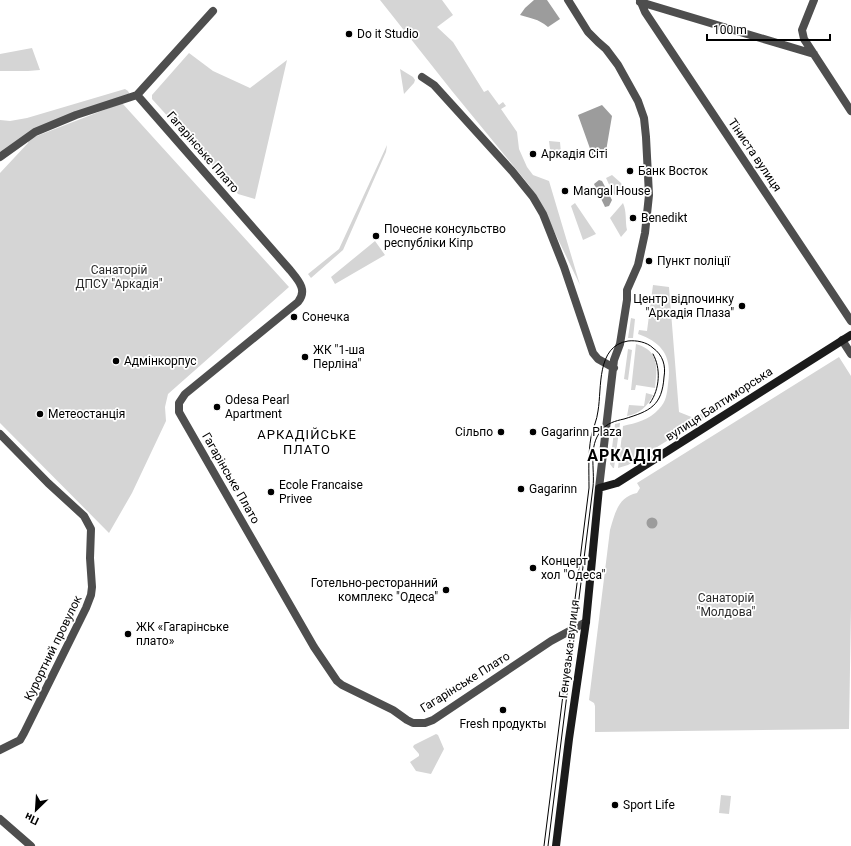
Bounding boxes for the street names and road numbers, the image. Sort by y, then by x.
street label: Гагарінське Плато [164,109,242,196]
street label: Тіниста вулиця [725,116,785,194]
street label: вулиця Балтиморська [663,364,775,444]
street label: Гагарінське Плато [199,430,263,526]
street label: Курортний провулок [21,593,85,703]
street label: Генуезька вулиця [556,599,582,699]
street label: Гагарінське Плато [418,649,512,715]

